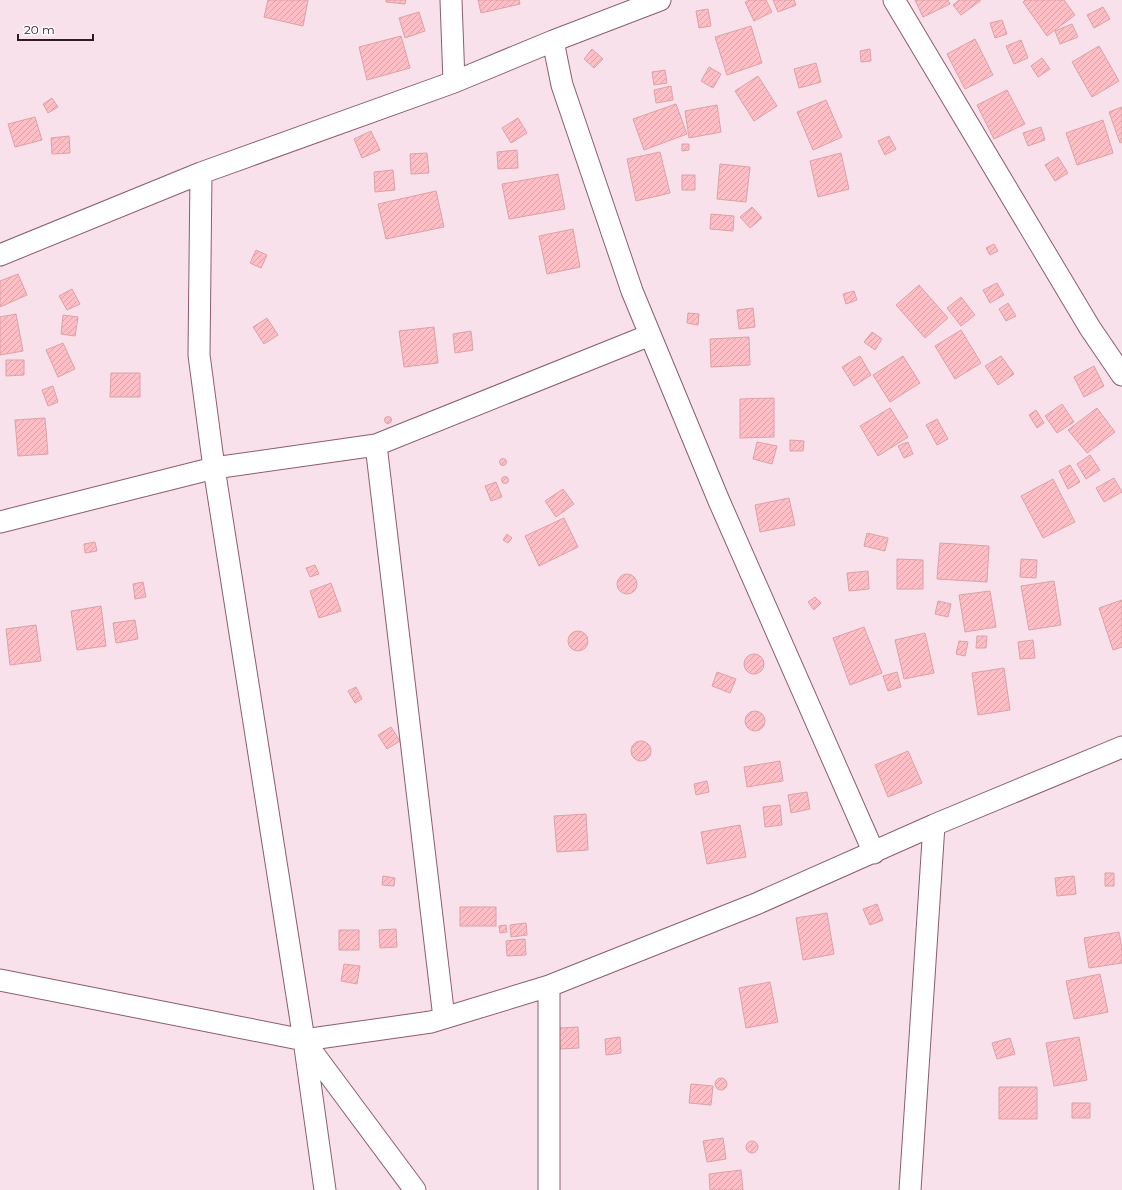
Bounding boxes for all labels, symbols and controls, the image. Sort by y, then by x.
scale bar [18,16,93,42]
text: 20 m [24,22,55,37]

